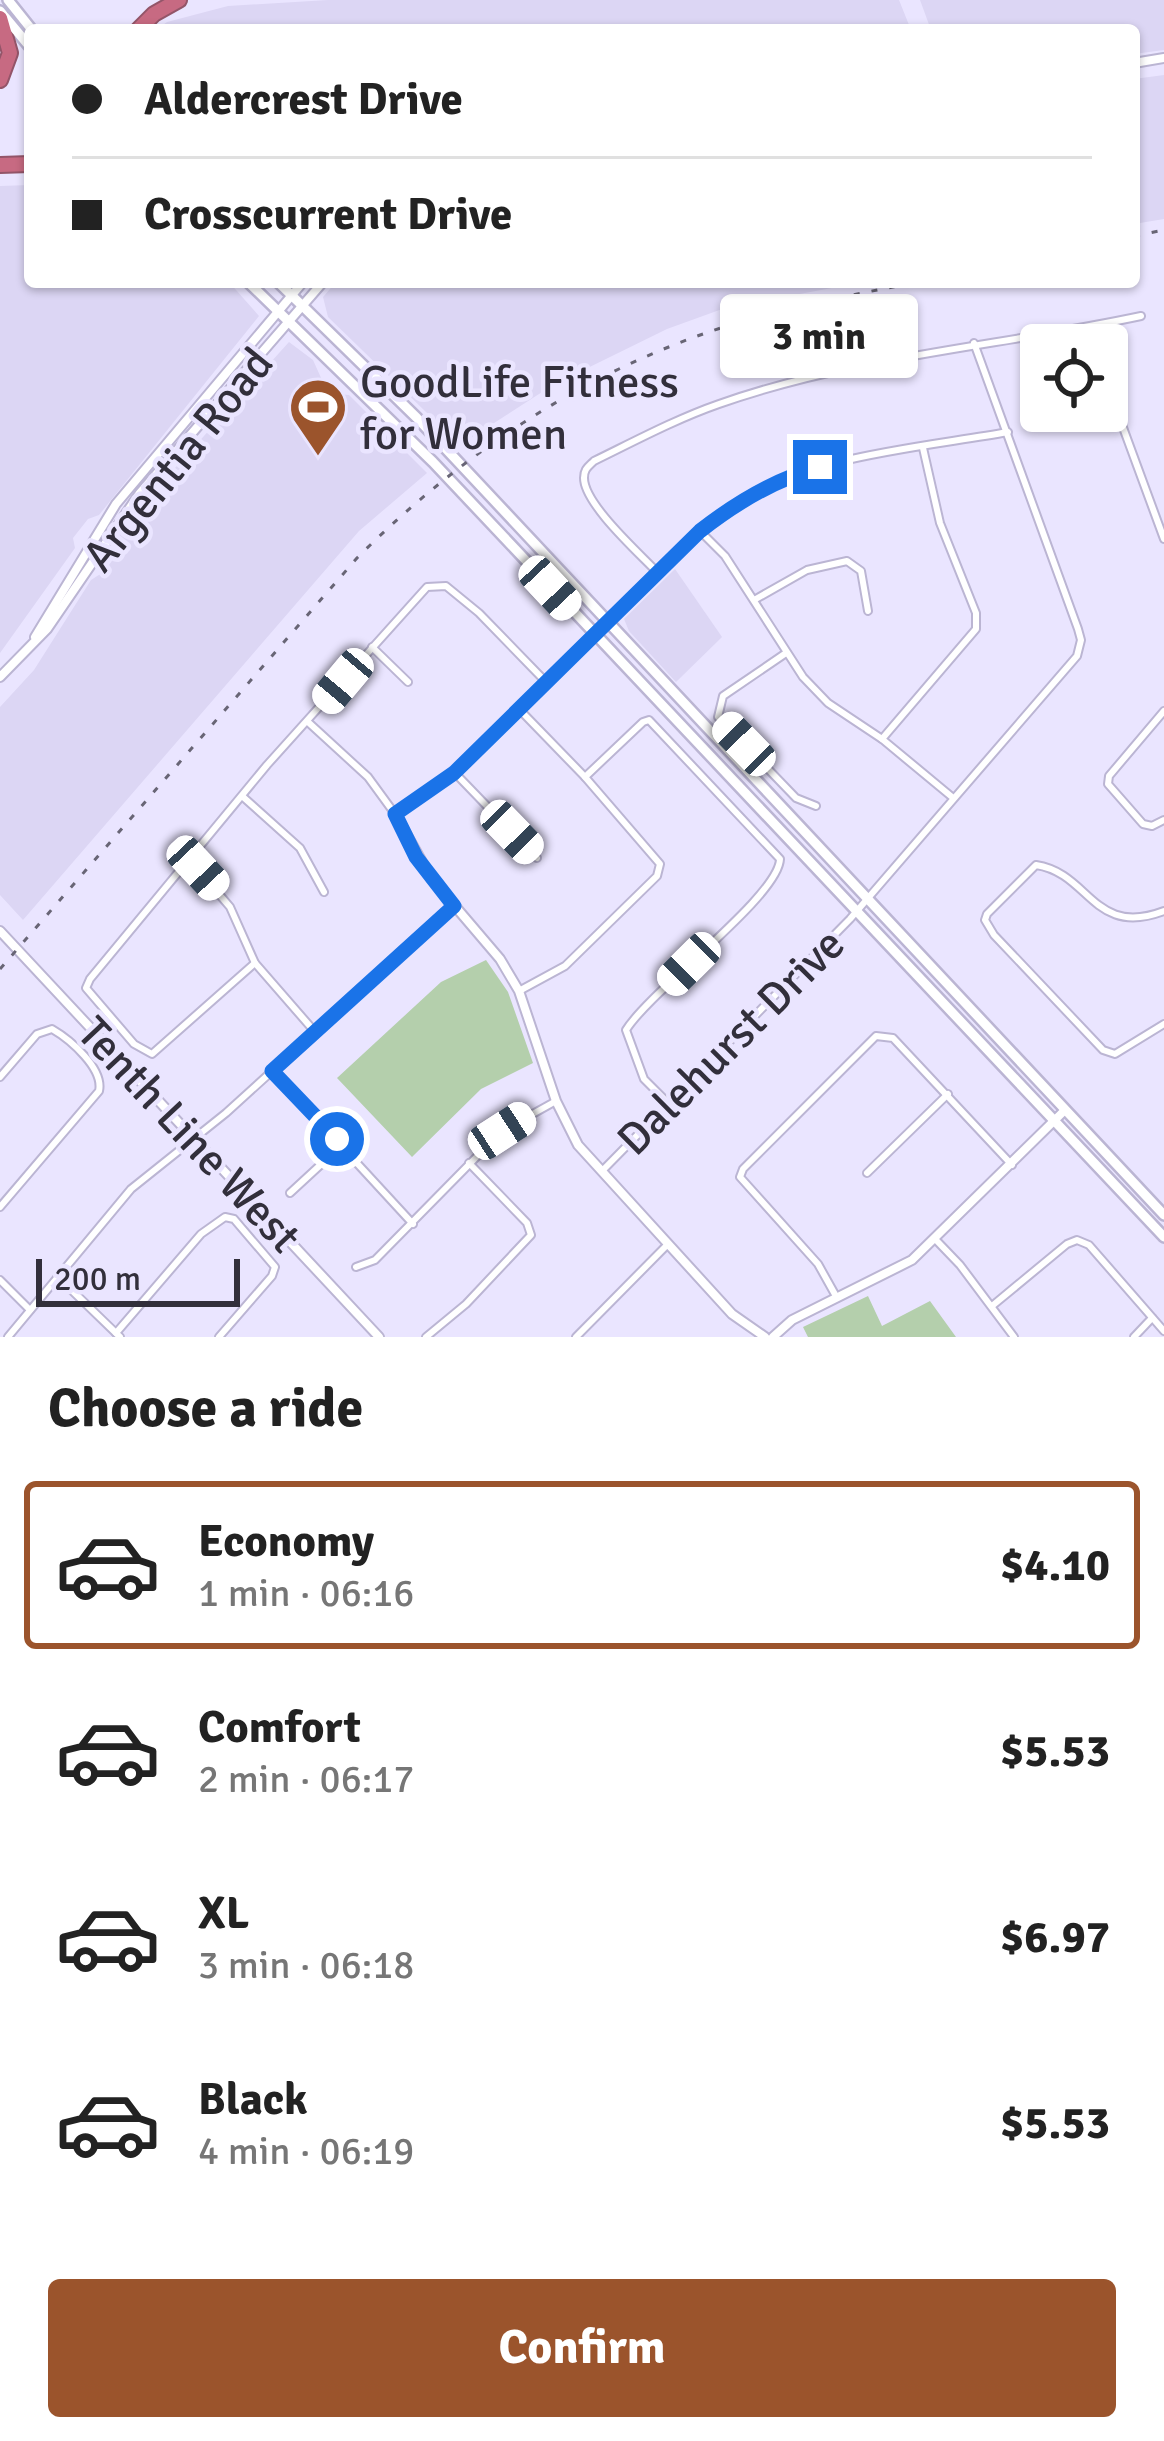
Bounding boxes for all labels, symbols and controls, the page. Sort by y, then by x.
text: Aldercrest Drive [144,72,463,127]
text: Crosscurrent Drive [144,187,512,242]
callout: 3 min [721,293,919,377]
text: 3 min [772,312,866,360]
map controls [1020,324,1128,432]
button: locate [1020,324,1128,432]
street label: Argentia Road [71,337,285,583]
place label: GoodLife Fitness for Women [360,355,679,462]
sports icon: GoodLife Fitness for Women [287,376,349,458]
route end [793,440,847,494]
car [512,549,588,627]
car [306,642,380,720]
car [706,706,782,782]
car [474,794,550,870]
car [160,829,236,907]
street label: Dalehurst Drive [606,917,856,1167]
car [651,926,727,1002]
street label: Tenth Line West [66,1006,312,1264]
car [462,1096,542,1166]
route start [310,1112,364,1166]
scale bar [36,1253,240,1306]
text: 200 m [54,1259,141,1300]
text: Choose a ride [48,1375,363,1442]
icon: car [54,1511,162,1619]
text: Economy [198,1514,374,1569]
text: $4.10 [1000,1538,1110,1593]
text: 1 min · 06:16 [198,1569,414,1617]
icon: car [54,1697,162,1805]
text: Comfort [198,1700,361,1755]
text: $5.53 [1000,1724,1110,1779]
text: 2 min · 06:17 [198,1755,414,1803]
icon: car [54,1883,162,1991]
text: XL [198,1886,249,1941]
text: $6.97 [1000,1910,1110,1965]
text: 3 min · 06:18 [198,1941,414,1989]
icon: car [54,2069,162,2177]
text: Black [198,2072,308,2127]
text: $5.53 [1000,2096,1110,2151]
text: 4 min · 06:19 [198,2127,414,2175]
button: Confirm [48,2279,1116,2417]

